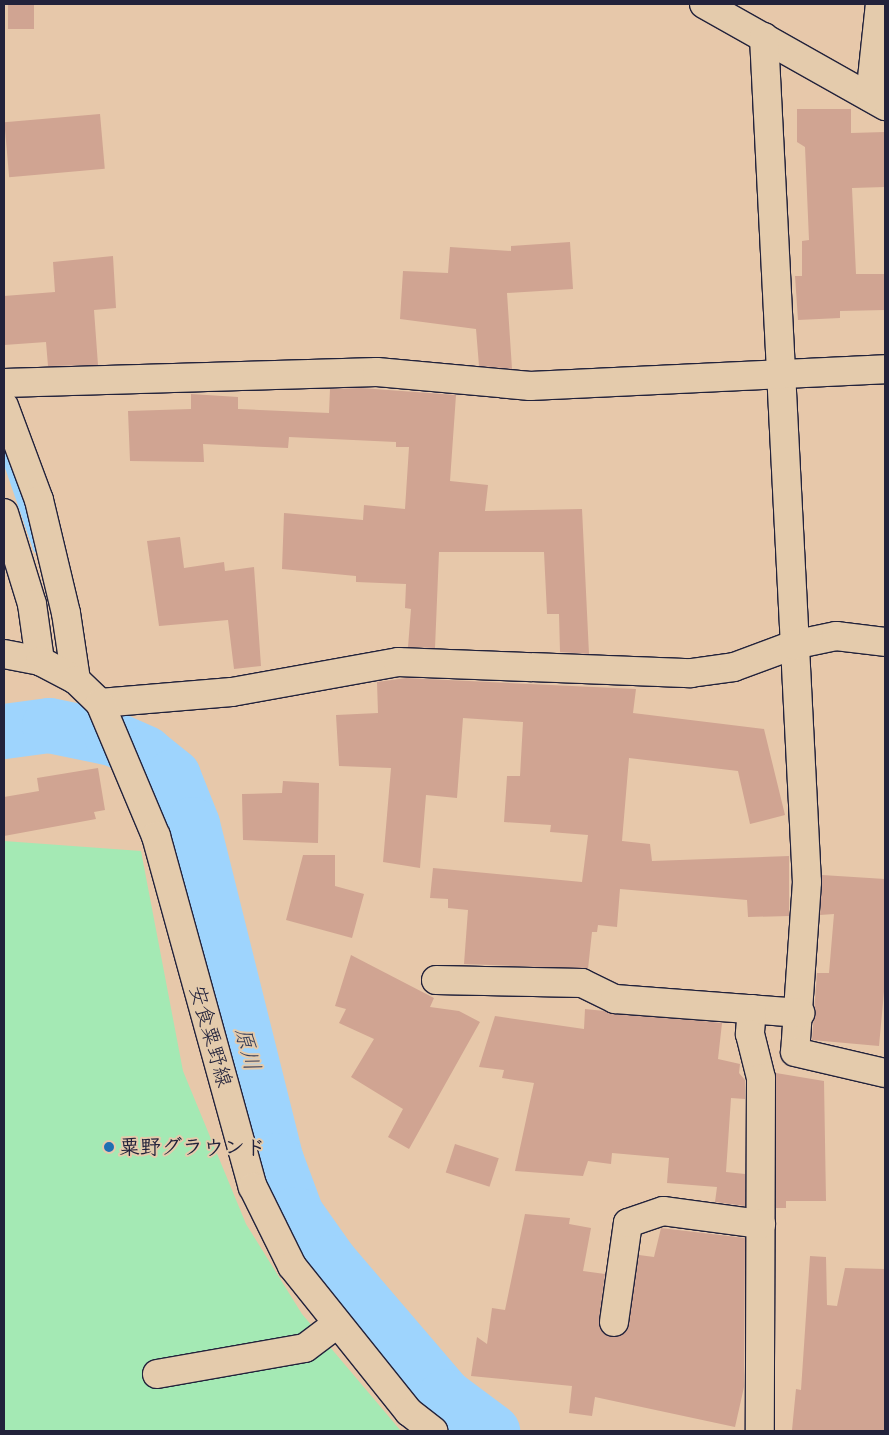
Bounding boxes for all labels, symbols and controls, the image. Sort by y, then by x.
street label: 安食粟野線 [184,982,238,1090]
water label: 原川 [229,1024,265,1074]
place label: 粟野グラウンド [119,1134,266,1160]
marker: 粟野グラウンド [103,1141,115,1153]

